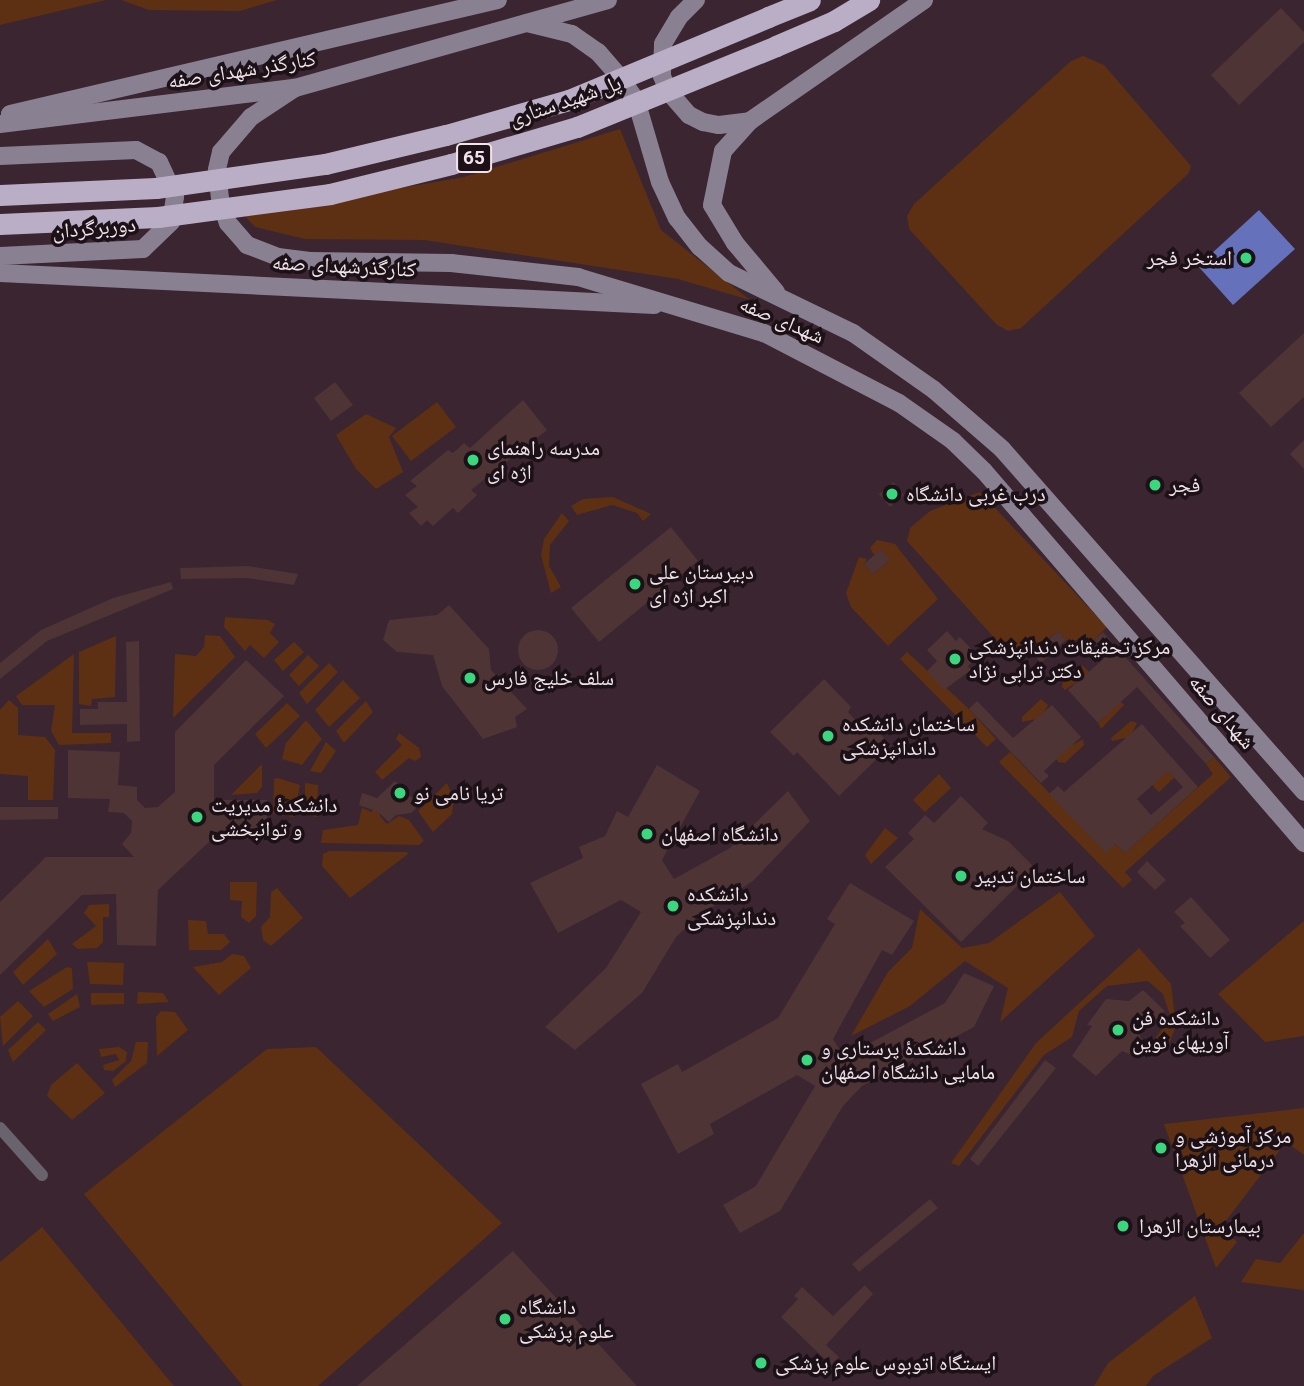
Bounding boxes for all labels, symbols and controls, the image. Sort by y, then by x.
street label: کنارگذر شهدای صفه [166,46,318,94]
street label: پل شهید ستاری [506,70,624,132]
road number: 65 [455,142,493,174]
street label: دوربرگردان [51,212,137,244]
place label: استخر فجر [1147,245,1232,271]
street label: کنارگذرشهدای صفه [271,250,417,282]
marker: استخر فجر [1238,250,1254,266]
street label: شهدای صفه [736,291,828,349]
place label: مدرسه راهنمای اژه ای [487,435,600,485]
marker: مدرسه راهنمای اژه ای [465,452,481,468]
place label: فجر [1169,472,1200,498]
marker: فجر [1147,477,1163,493]
place label: درب غربی دانشگاه [906,481,1046,507]
marker: درب غربی دانشگاه [884,486,900,502]
place label: دبیرستان علی اکبر اژه ای [649,559,754,609]
marker: دبیرستان علی اکبر اژه ای [627,576,643,592]
place label: مرکز تحقیقات دندانپزشکی دکتر ترابی نژاد [969,634,1170,684]
marker: مرکز تحقیقات دندانپزشکی دکتر ترابی نژاد [947,651,963,667]
place label: سلف خلیج فارس [484,665,614,691]
marker: سلف خلیج فارس [462,670,478,686]
street label: شهدای صفه [1184,670,1260,754]
place label: ساختمان دانشکده داندانپزشکی [842,711,975,761]
marker: ساختمان دانشکده داندانپزشکی [820,728,836,744]
place label: تریا نامی نو [414,780,503,806]
marker: تریا نامی نو [392,785,408,801]
place label: دانشکدهٔ مدیریت و توانبخشی [211,792,337,842]
marker: دانشکدهٔ مدیریت و توانبخشی [189,809,205,825]
place label: دانشگاه اصفهان [661,821,778,847]
marker: دانشگاه اصفهان [639,826,655,842]
place label: ساختمان تدبیر [975,863,1086,889]
marker: ساختمان تدبیر [953,868,969,884]
place label: دانشکده دندانپزشکی [687,881,776,931]
marker: دانشکده دندانپزشکی [665,898,681,914]
place label: دانشکده فن آوریهای نوین [1132,1005,1229,1055]
marker: دانشکده فن آوریهای نوین [1110,1022,1126,1038]
place label: دانشکدهٔ پرستاری و مامایی دانشگاه اصفهان [821,1035,995,1085]
marker: دانشکدهٔ پرستاری و مامایی دانشگاه اصفهان [799,1052,815,1068]
place label: مرکز آموزشی و درمانی الزهرا [1175,1123,1291,1173]
marker: مرکز آموزشی و درمانی الزهرا [1153,1140,1169,1156]
place label: بیمارستان الزهرا [1139,1213,1261,1239]
marker: بیمارستان الزهرا [1113,1216,1133,1236]
place label: دانشگاه علوم پزشکی [519,1294,614,1344]
marker: دانشگاه علوم پزشکی [497,1311,513,1327]
place label: ایستگاه اتوبوس علوم پزشکی [775,1350,996,1376]
marker: ایستگاه اتوبوس علوم پزشکی [753,1355,769,1371]

